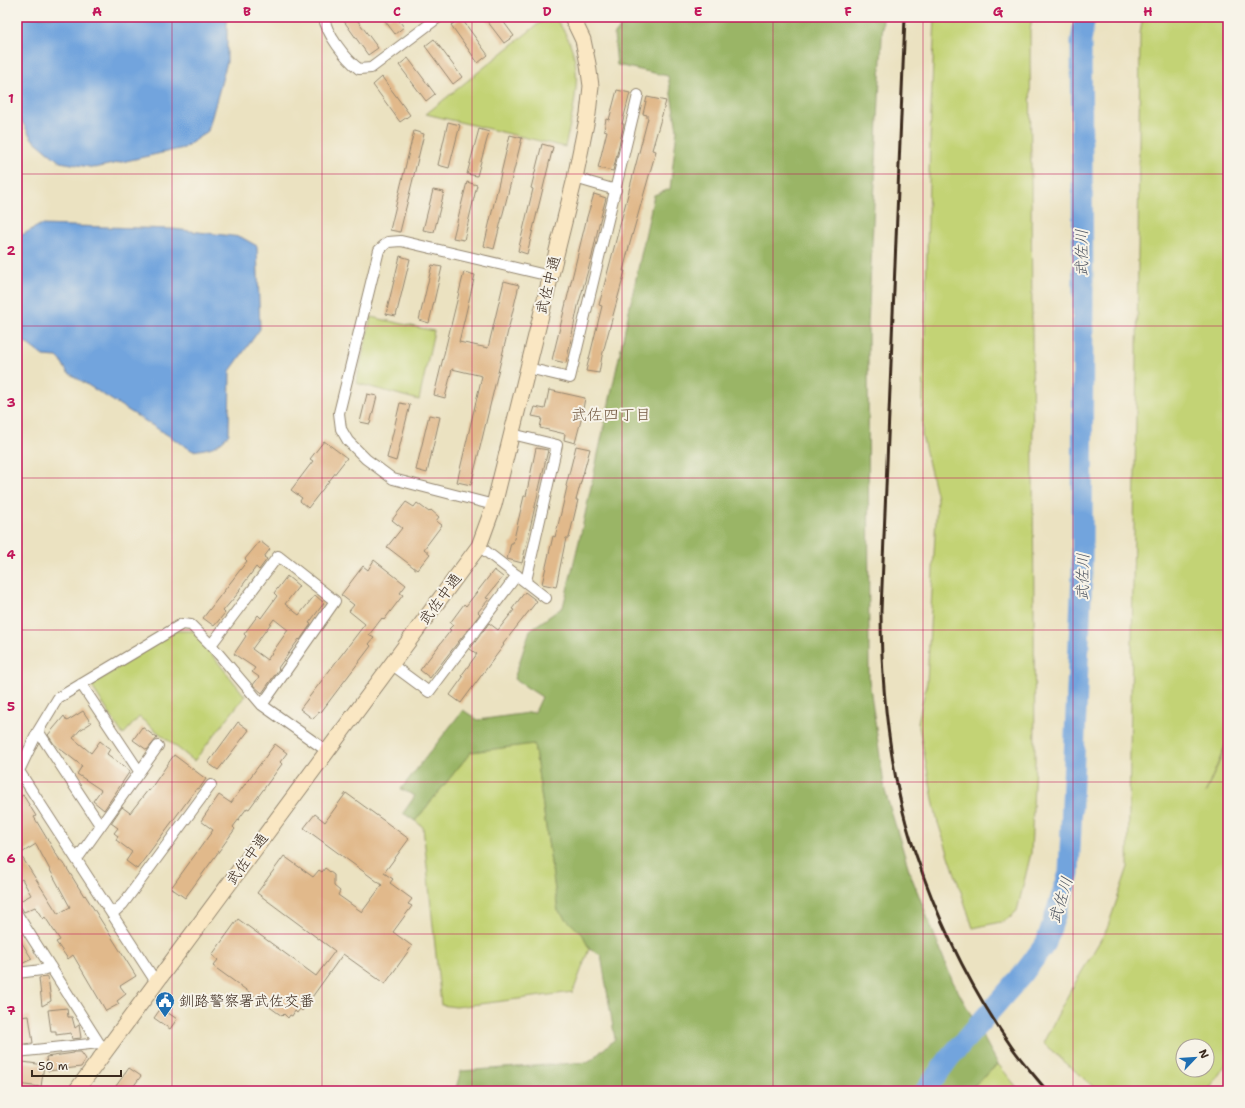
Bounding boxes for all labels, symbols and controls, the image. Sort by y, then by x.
text: A [92,3,102,20]
text: B [243,3,251,20]
text: C [393,3,401,20]
text: D [542,3,552,20]
text: E [694,3,703,20]
text: F [844,3,852,20]
text: G [993,3,1004,20]
text: H [1143,3,1153,20]
text: 1 [8,90,14,107]
water label: 武佐川 [1071,229,1092,277]
text: 2 [6,242,16,259]
street label: 武佐中通 [531,253,565,317]
text: 3 [6,394,16,411]
district label: 武佐四丁目 [571,404,651,425]
text: 4 [6,546,16,563]
water label: 武佐川 [1072,553,1093,601]
street label: 武佐中通 [414,569,466,629]
text: 5 [7,698,15,715]
street label: 武佐中通 [221,829,273,889]
text: 6 [6,850,16,867]
water label: 武佐川 [1043,874,1078,926]
public building icon: 釧路警察署武佐交番 [154,990,176,1018]
place label: 釧路警察署武佐交番 [179,991,314,1011]
text: 7 [6,1002,16,1019]
north arrow [1175,1038,1215,1078]
text: N [1195,1047,1212,1061]
scale bar [32,1052,121,1078]
text: 50 m [38,1058,68,1074]

